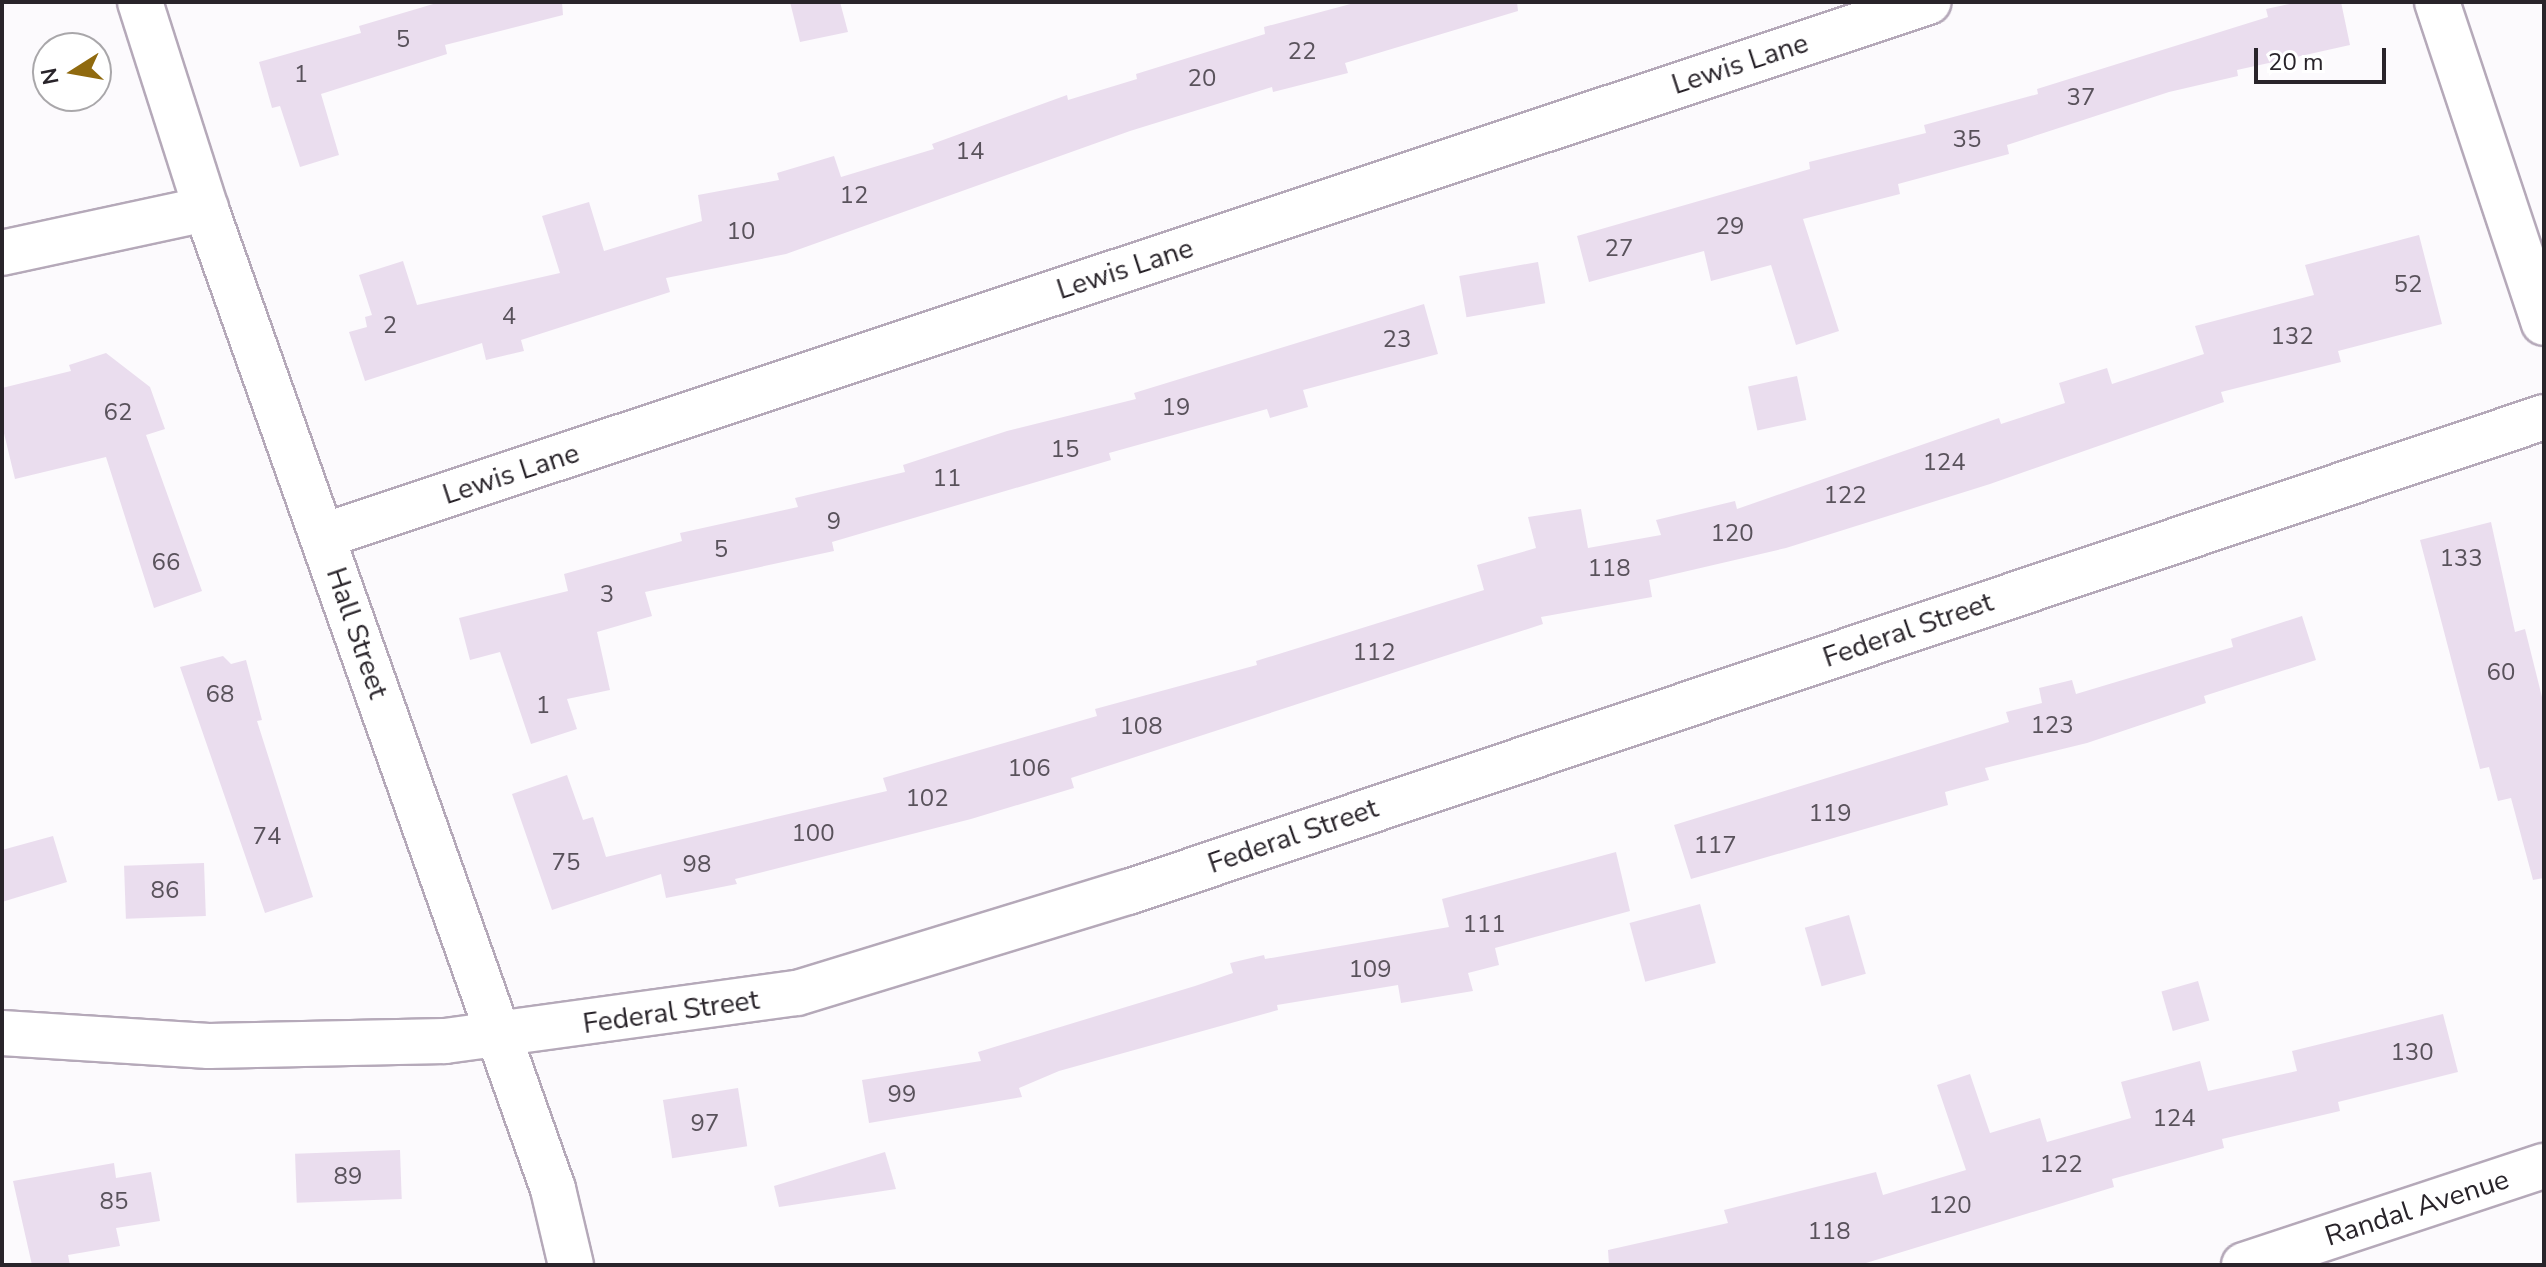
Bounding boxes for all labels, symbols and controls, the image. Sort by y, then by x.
house number: 5 [396,26,410,54]
street label: Lewis Lane [1668,26,1812,102]
north arrow [32,32,112,112]
scale bar [2258,32,2390,82]
house number: 22 [1288,38,1316,66]
text: 20 m [2268,46,2324,78]
house number: 1 [294,61,308,89]
text: N [34,65,67,87]
house number: 20 [1188,65,1216,93]
house number: 37 [2067,84,2095,112]
house number: 35 [1953,126,1981,154]
house number: 14 [956,138,984,166]
house number: 12 [840,182,868,210]
house number: 29 [1716,213,1744,241]
house number: 10 [727,218,755,246]
street label: Lewis Lane [1053,231,1197,307]
house number: 27 [1605,235,1633,263]
house number: 52 [2394,271,2422,299]
house number: 4 [502,303,516,331]
house number: 2 [383,312,397,340]
house number: 132 [2270,323,2314,351]
house number: 23 [1383,326,1411,354]
house number: 19 [1162,394,1190,422]
house number: 62 [104,399,132,427]
street label: Lewis Lane [439,436,583,512]
house number: 15 [1051,436,1079,464]
house number: 124 [1922,449,1966,477]
house number: 11 [933,465,961,493]
house number: 122 [1823,482,1867,510]
house number: 9 [827,508,841,536]
house number: 120 [1710,520,1754,548]
house number: 5 [714,536,728,564]
house number: 133 [2439,545,2483,573]
house number: 66 [152,549,180,577]
house number: 118 [1587,555,1631,583]
street label: Hall Street [319,563,395,703]
house number: 3 [600,581,614,609]
street label: Federal Street [1819,585,1997,675]
house number: 112 [1352,639,1396,667]
house number: 60 [2487,659,2515,687]
house number: 68 [206,681,234,709]
house number: 1 [536,692,550,720]
house number: 123 [2030,712,2074,740]
house number: 108 [1119,713,1163,741]
house number: 106 [1007,755,1051,783]
house number: 102 [905,785,949,813]
street label: Federal Street [1204,791,1382,881]
house number: 119 [1808,800,1852,828]
house number: 100 [791,820,835,848]
house number: 74 [253,823,281,851]
house number: 117 [1693,832,1737,860]
house number: 75 [552,849,580,877]
house number: 98 [683,851,711,879]
house number: 86 [151,877,179,905]
house number: 111 [1462,911,1506,939]
house number: 109 [1348,956,1392,984]
street label: Federal Street [581,983,761,1041]
house number: 130 [2390,1039,2434,1067]
house number: 99 [888,1081,916,1109]
house number: 124 [2152,1105,2196,1133]
house number: 97 [691,1110,719,1138]
house number: 122 [2039,1151,2083,1179]
street label: Randal Avenue [2321,1162,2513,1254]
house number: 89 [334,1163,362,1191]
house number: 85 [100,1188,128,1216]
house number: 120 [1928,1192,1972,1220]
house number: 118 [1807,1218,1851,1246]

